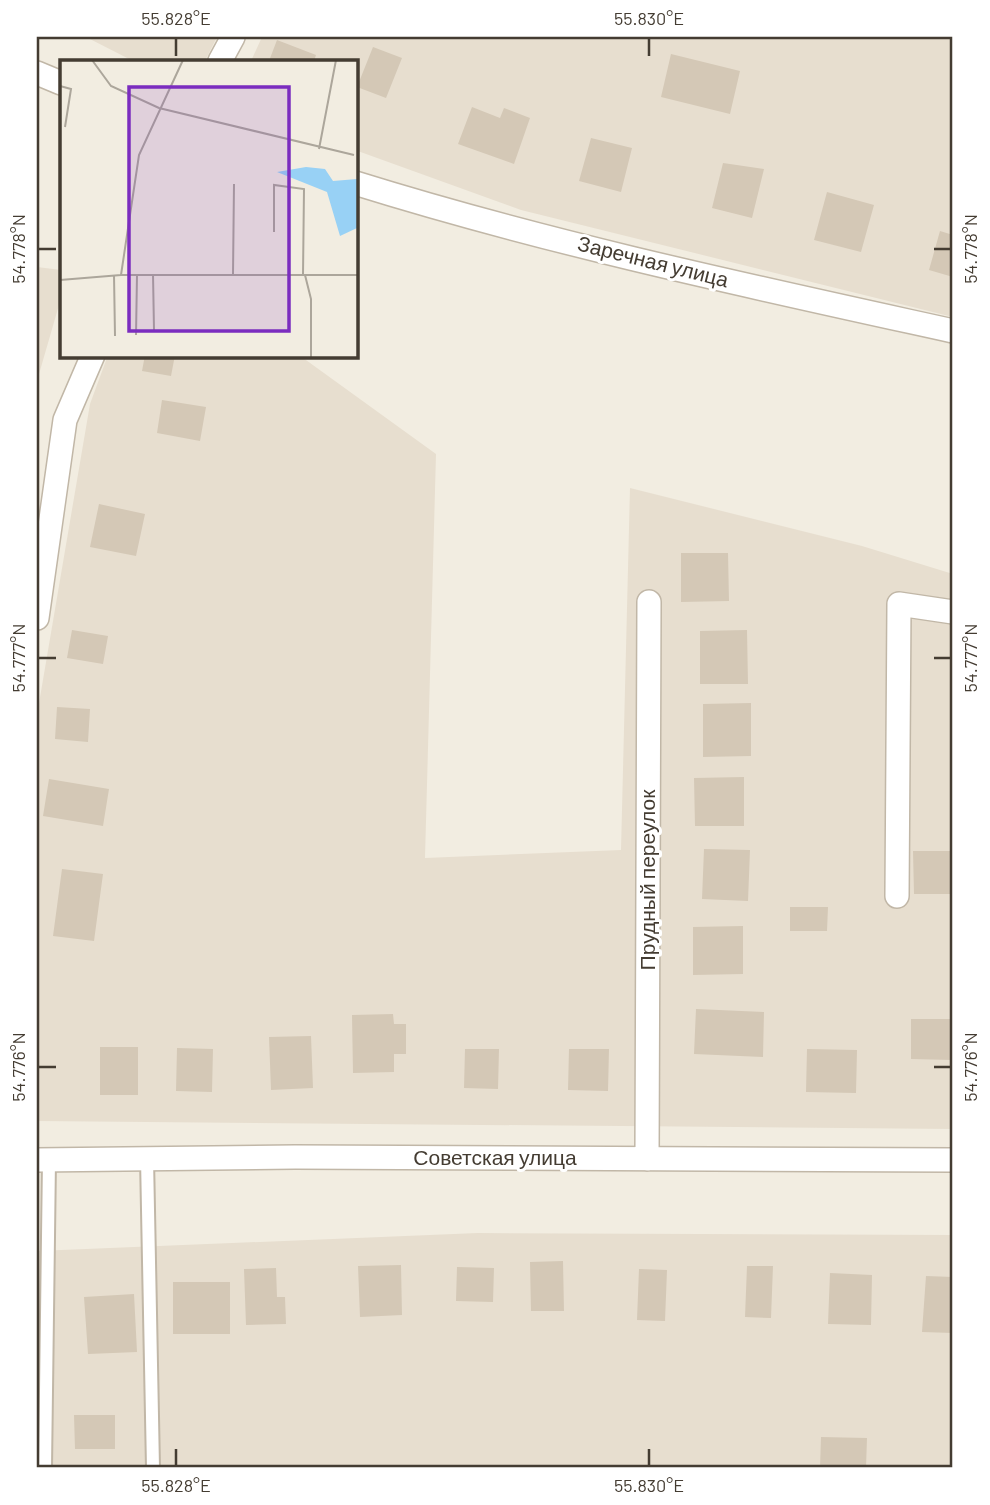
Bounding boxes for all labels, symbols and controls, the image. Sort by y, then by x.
text: 55.828°E [141,7,211,29]
text: 55.830°E [614,7,684,29]
inset map [60,60,357,357]
text: 54.778°N [7,214,29,284]
text: 54.778°N [959,214,981,284]
street label: Заречная улица [575,230,732,291]
text: 54.777°N [7,624,29,692]
text: 54.777°N [959,624,981,692]
street label: Прудный переулок [634,789,659,970]
text: 54.776°N [7,1032,29,1102]
text: 54.776°N [959,1032,981,1102]
street label: Советская улица [413,1144,577,1169]
text: 55.828°E [141,1474,211,1496]
text: 55.830°E [614,1474,684,1496]

